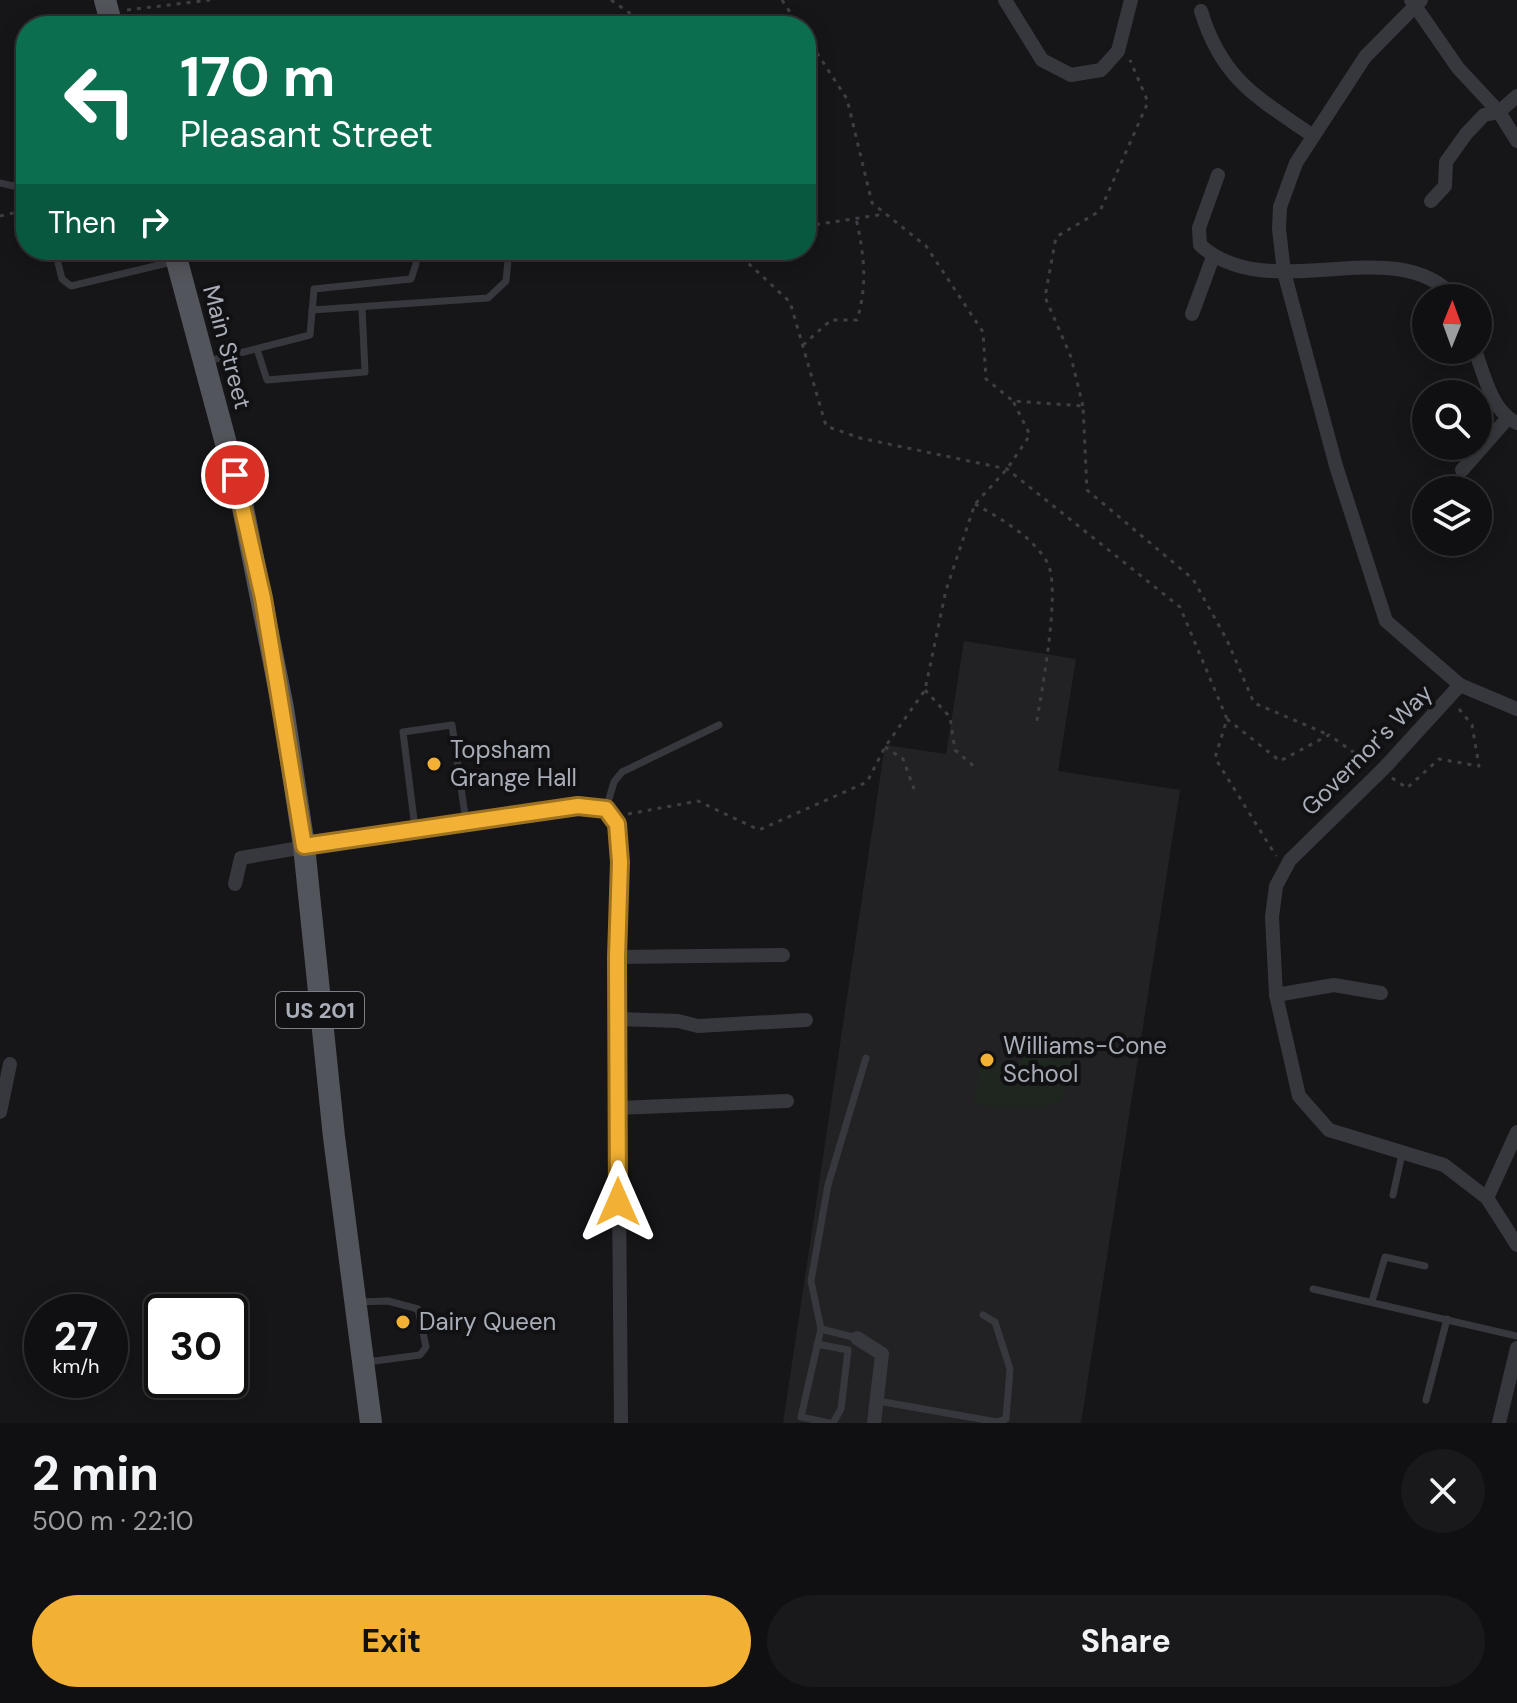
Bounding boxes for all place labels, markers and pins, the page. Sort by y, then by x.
pin [201,441,269,509]
place label: Topsham Grange Hall [450,734,577,793]
marker: Topsham Grange Hall [425,755,443,773]
place label: Williams-Cone School [1003,1030,1167,1089]
marker: Williams-Cone School [978,1051,996,1069]
place label: Dairy Queen [419,1306,556,1337]
marker: Dairy Queen [394,1313,412,1331]

